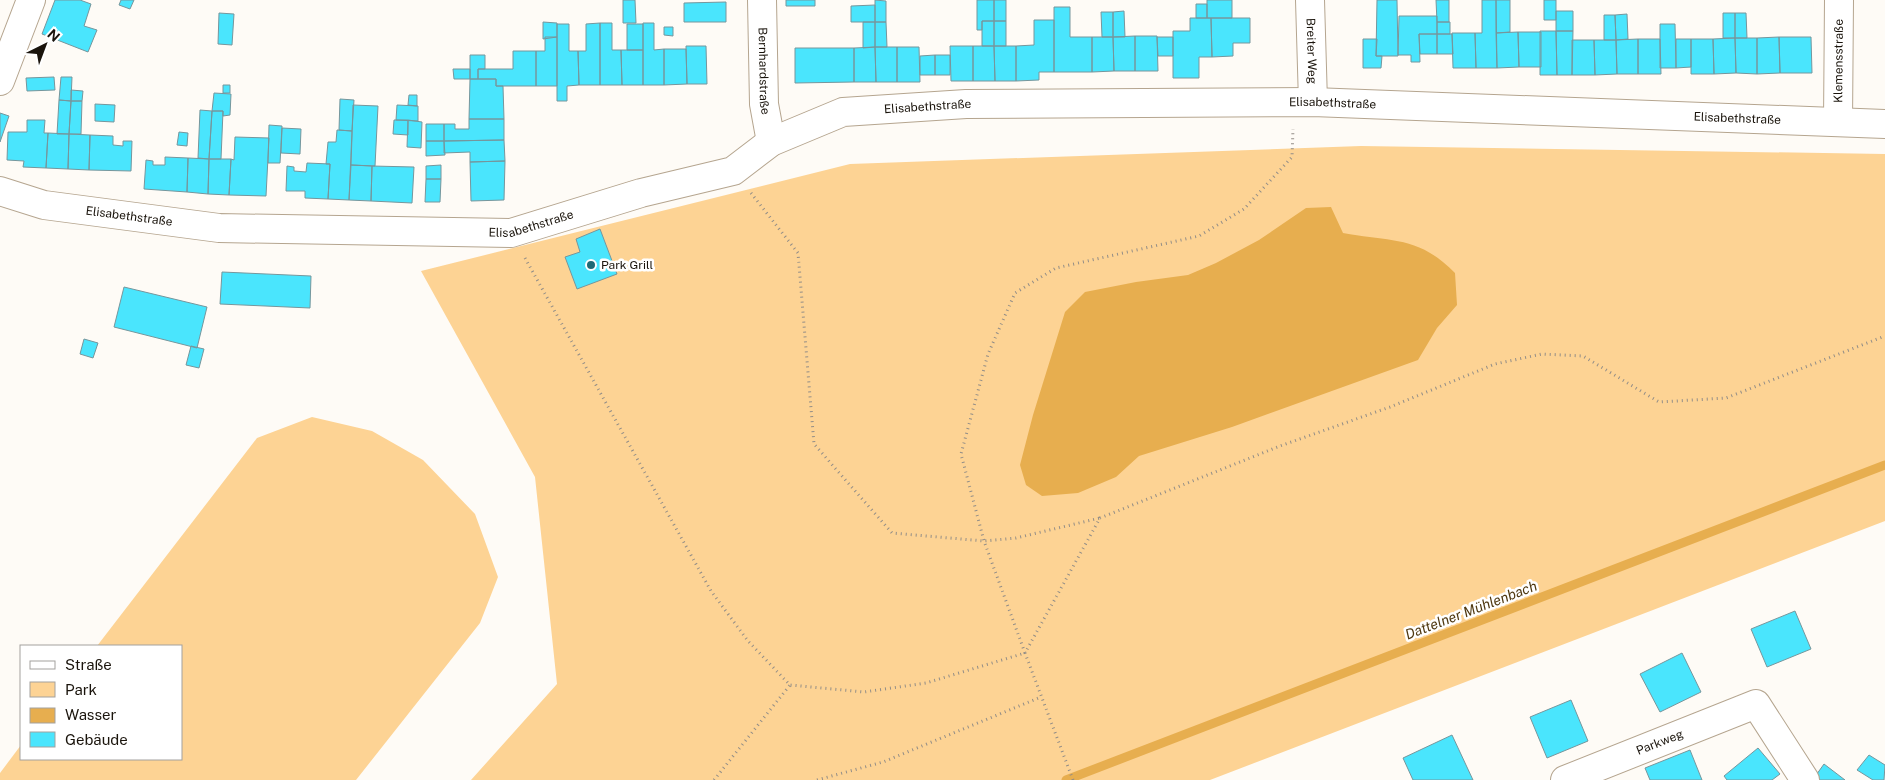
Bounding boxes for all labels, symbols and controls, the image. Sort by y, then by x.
street label: Breiter Weg [1304,18,1319,84]
street label: Klemensstraße [1831,19,1846,103]
north arrow [20,20,70,70]
text: N [44,26,63,45]
street label: Bernhardstraße [756,27,773,116]
street label: Elisabethstraße [1289,95,1377,111]
street label: Elisabethstraße [884,97,972,116]
street label: Elisabethstraße [1693,110,1781,127]
street label: Elisabethstraße [85,204,174,229]
street label: Elisabethstraße [488,207,575,240]
place label: Park Grill [601,258,653,272]
marker: Park Grill [585,259,597,271]
water label: Dattelner Mühlenbach [1403,577,1539,643]
legend [20,645,182,760]
text: Straße [65,656,112,673]
text: Park [65,681,97,698]
text: Wasser [65,706,117,723]
street label: Parkweg [1634,727,1685,758]
text: Gebäude [65,731,128,748]

